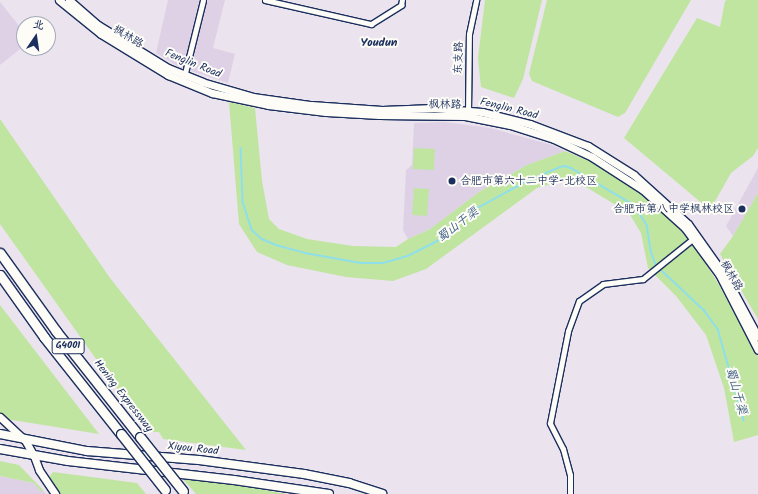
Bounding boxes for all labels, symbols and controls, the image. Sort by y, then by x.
text: 北 [31,15,46,35]
north arrow [16,16,56,56]
street label: 枫林路 [110,23,146,51]
district label: Youdun [361,36,397,50]
street label: 东支路 [452,41,466,75]
street label: Fenglin Road [163,47,223,81]
street label: Fenglin Road [479,95,539,123]
street label: 枫林路 [428,98,462,112]
place label: 合肥市第六十二中学-北校区 [460,174,597,188]
marker: 合肥市第六十二中学-北校区 [447,176,457,186]
place label: 合肥市第八中学枫林校区 [613,202,734,216]
marker: 合肥市第八中学枫林校区 [737,204,747,214]
water label: 蜀山干渠 [434,205,482,245]
street label: 枫林路 [717,258,745,294]
road number: G4001 [51,338,85,354]
street label: Hening Expressway [91,357,155,435]
water label: 蜀山干渠 [722,366,750,416]
street label: Xiyou Road [167,440,219,458]

